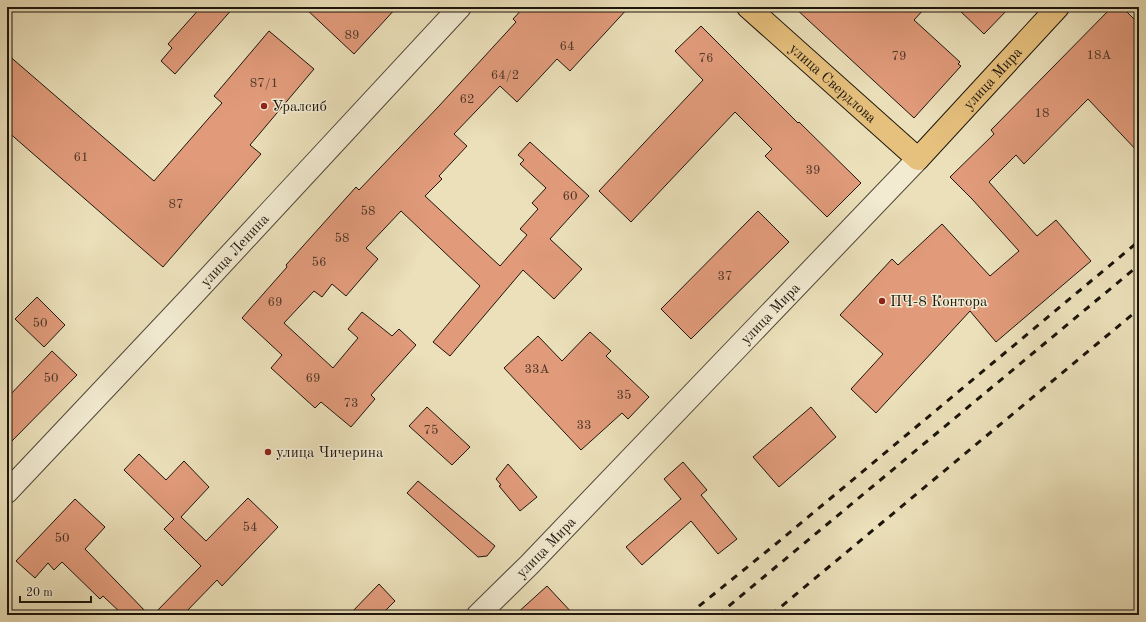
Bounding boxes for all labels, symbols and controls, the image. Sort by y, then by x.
house number: 89 [344,29,360,42]
house number: 64 [559,40,575,53]
street label: улица Свердлова [786,41,879,127]
street label: улица Мира [961,45,1026,113]
house number: 18А [1086,49,1112,62]
house number: 79 [891,50,907,63]
house number: 76 [698,52,714,65]
house number: 64/2 [491,69,519,82]
house number: 87/1 [250,77,278,90]
house number: 62 [459,93,475,106]
place label: Уралсиб [272,100,327,115]
marker: Уралсиб [259,101,269,111]
house number: 18 [1034,107,1050,120]
house number: 61 [73,151,89,164]
house number: 39 [805,164,821,177]
house number: 60 [562,190,578,203]
house number: 87 [168,198,184,211]
house number: 58 [360,205,376,218]
street label: улица Ленина [198,211,273,290]
house number: 58 [334,232,350,245]
house number: 56 [311,256,327,269]
house number: 37 [717,270,733,283]
street label: улица Мира [739,280,804,348]
place label: ПЧ-8 Контора [890,295,988,310]
house number: 69 [267,296,283,309]
marker: ПЧ-8 Контора [877,296,887,306]
house number: 50 [32,317,48,330]
house number: 33А [524,363,550,376]
house number: 50 [43,372,59,385]
house number: 69 [305,372,321,385]
house number: 35 [616,389,632,402]
house number: 73 [343,397,359,410]
house number: 33 [576,419,592,432]
house number: 75 [423,424,439,437]
place label: улица Чичерина [276,446,384,461]
marker: улица Чичерина [263,447,273,457]
street label: улица Мира [514,514,580,582]
house number: 54 [242,521,258,534]
house number: 50 [54,532,70,545]
scale bar [20,578,91,604]
text: 20 m [26,587,53,599]

